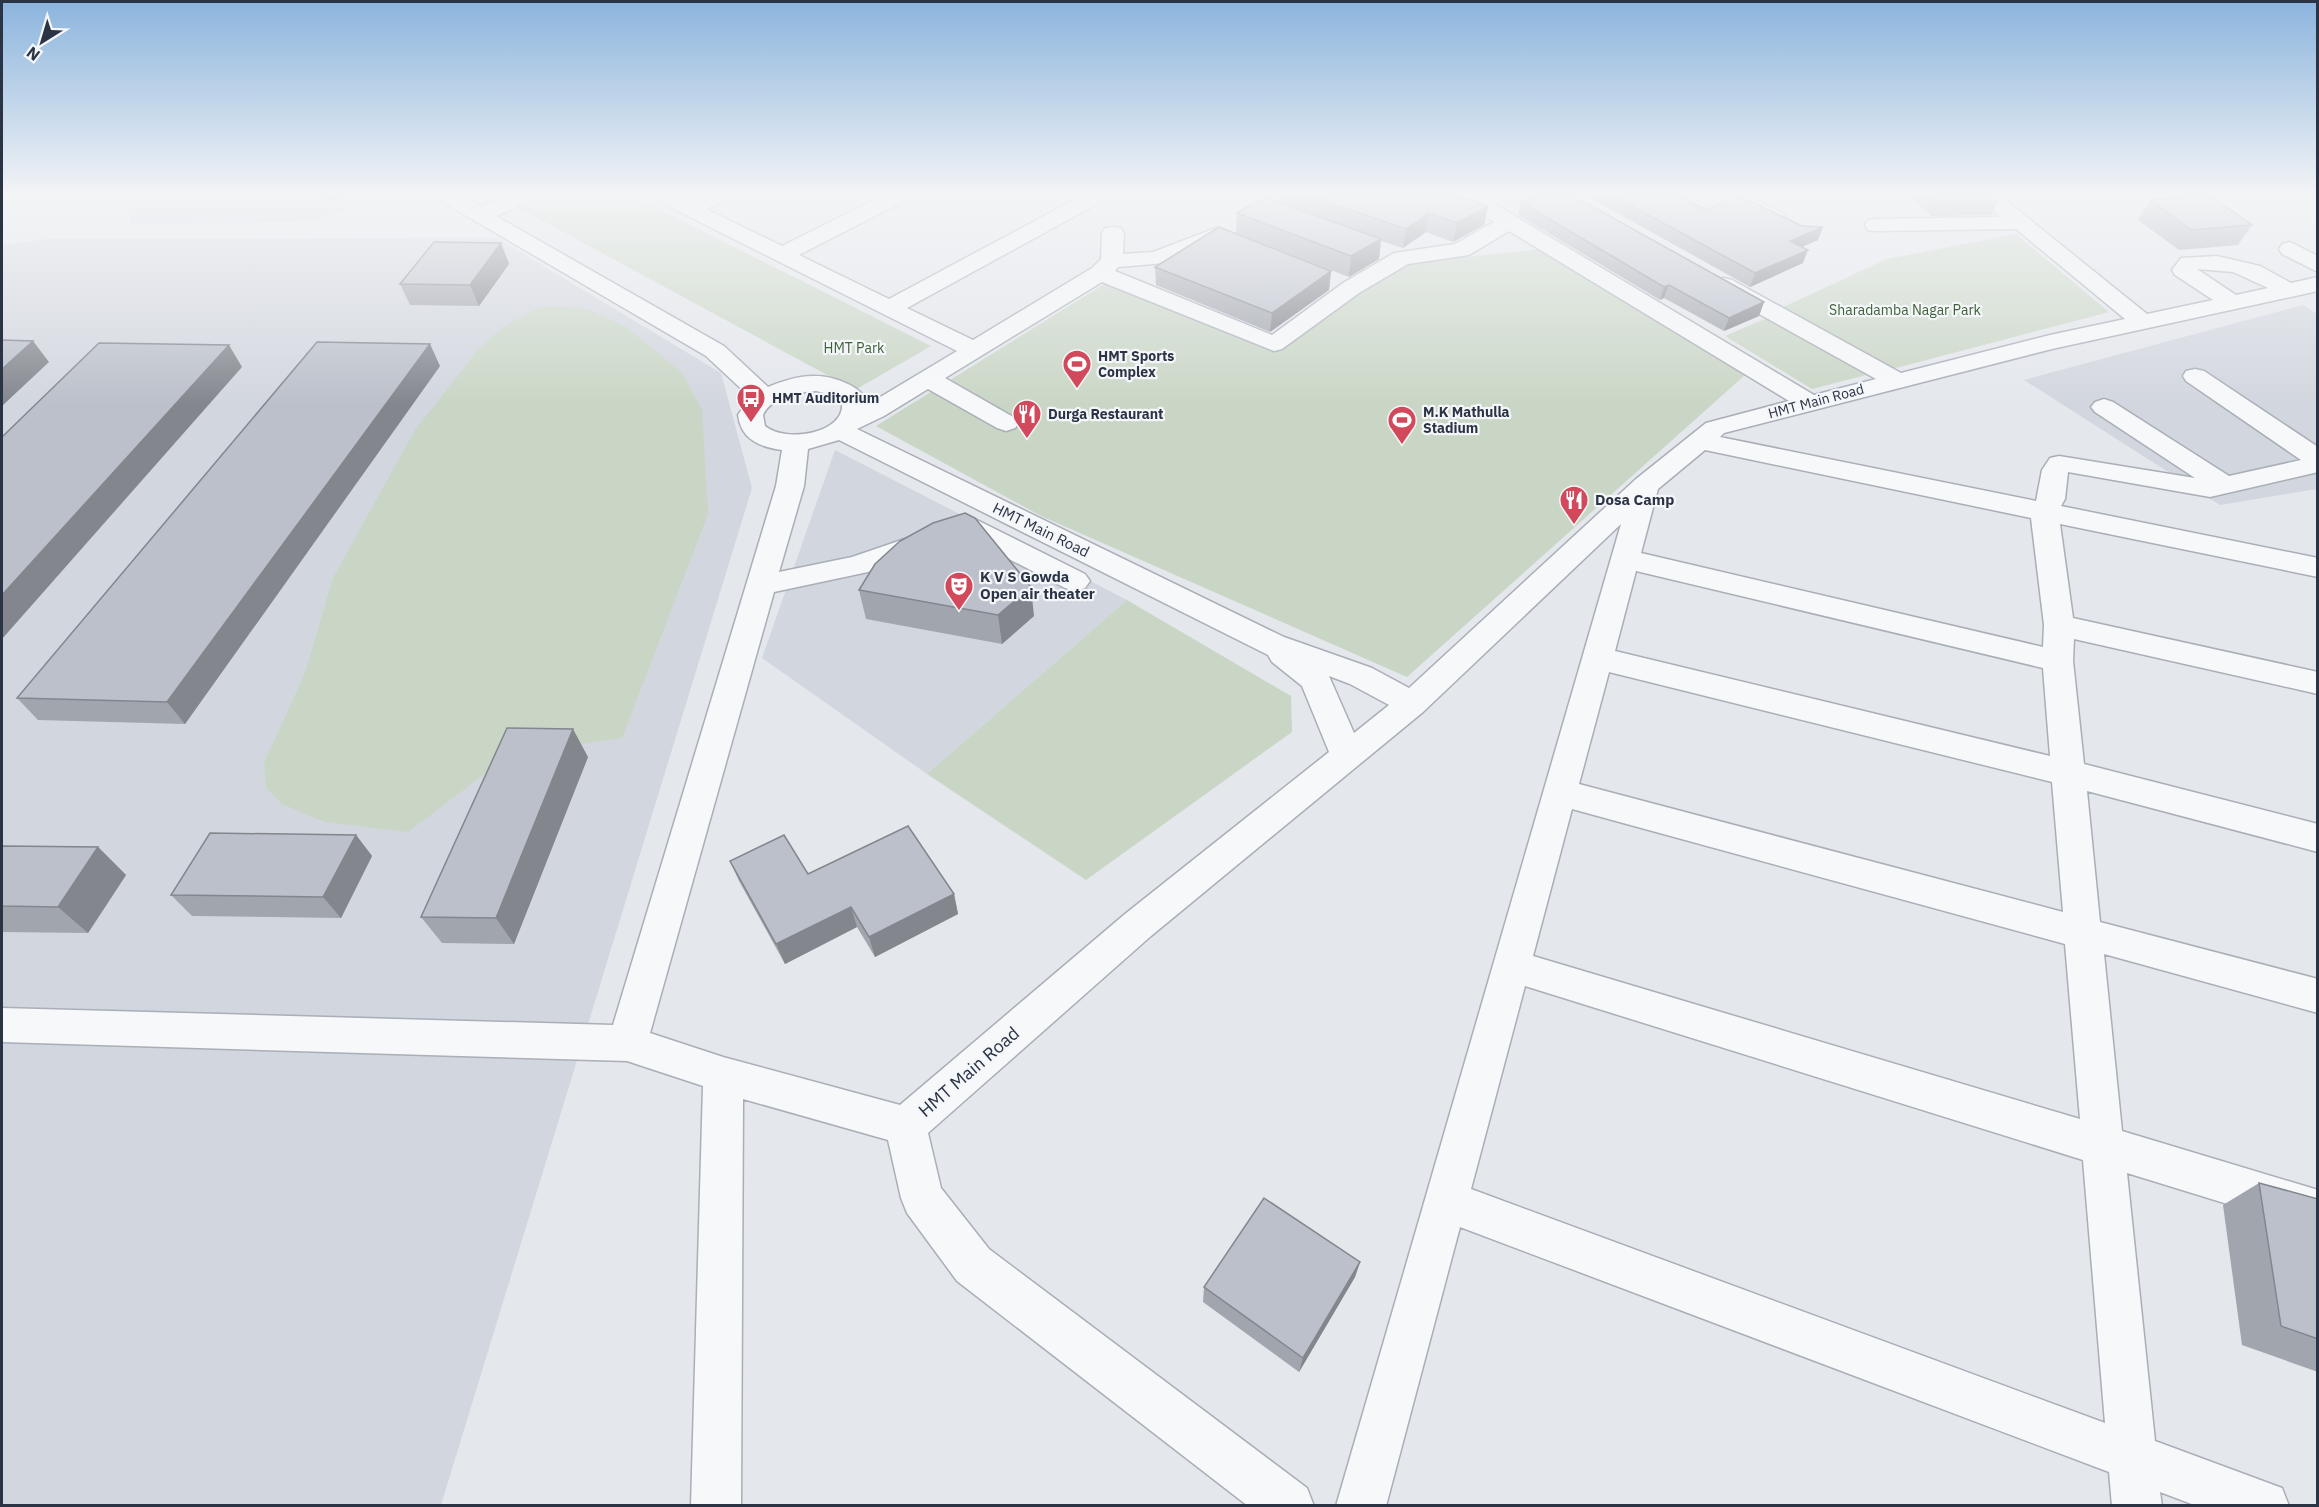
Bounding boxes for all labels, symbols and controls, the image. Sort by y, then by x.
north arrow [12,12,72,72]
text: N [22,43,44,65]
park label: Sharadamba Nagar Park [1829,301,1982,319]
park label: HMT Park [824,339,885,357]
place label: HMT Sports Complex [1098,347,1174,381]
sports icon: HMT Sports Complex [1061,348,1093,390]
street label: HMT Main Road [1766,380,1866,422]
bus stop icon: HMT Auditorium [735,382,767,424]
place label: HMT Auditorium [772,389,879,407]
restaurant icon: Durga Restaurant [1011,398,1043,440]
place label: M.K Mathulla Stadium [1423,403,1510,437]
sports icon: M.K Mathulla Stadium [1386,404,1418,446]
place label: Durga Restaurant [1048,405,1163,423]
restaurant icon: Dosa Camp [1558,484,1590,526]
place label: Dosa Camp [1595,490,1674,509]
street label: HMT Main Road [990,498,1093,561]
place label: K V S Gowda Open air theater [980,567,1095,603]
theatre icon: K V S Gowda Open air theater [943,570,975,612]
street label: HMT Main Road [913,1021,1024,1122]

